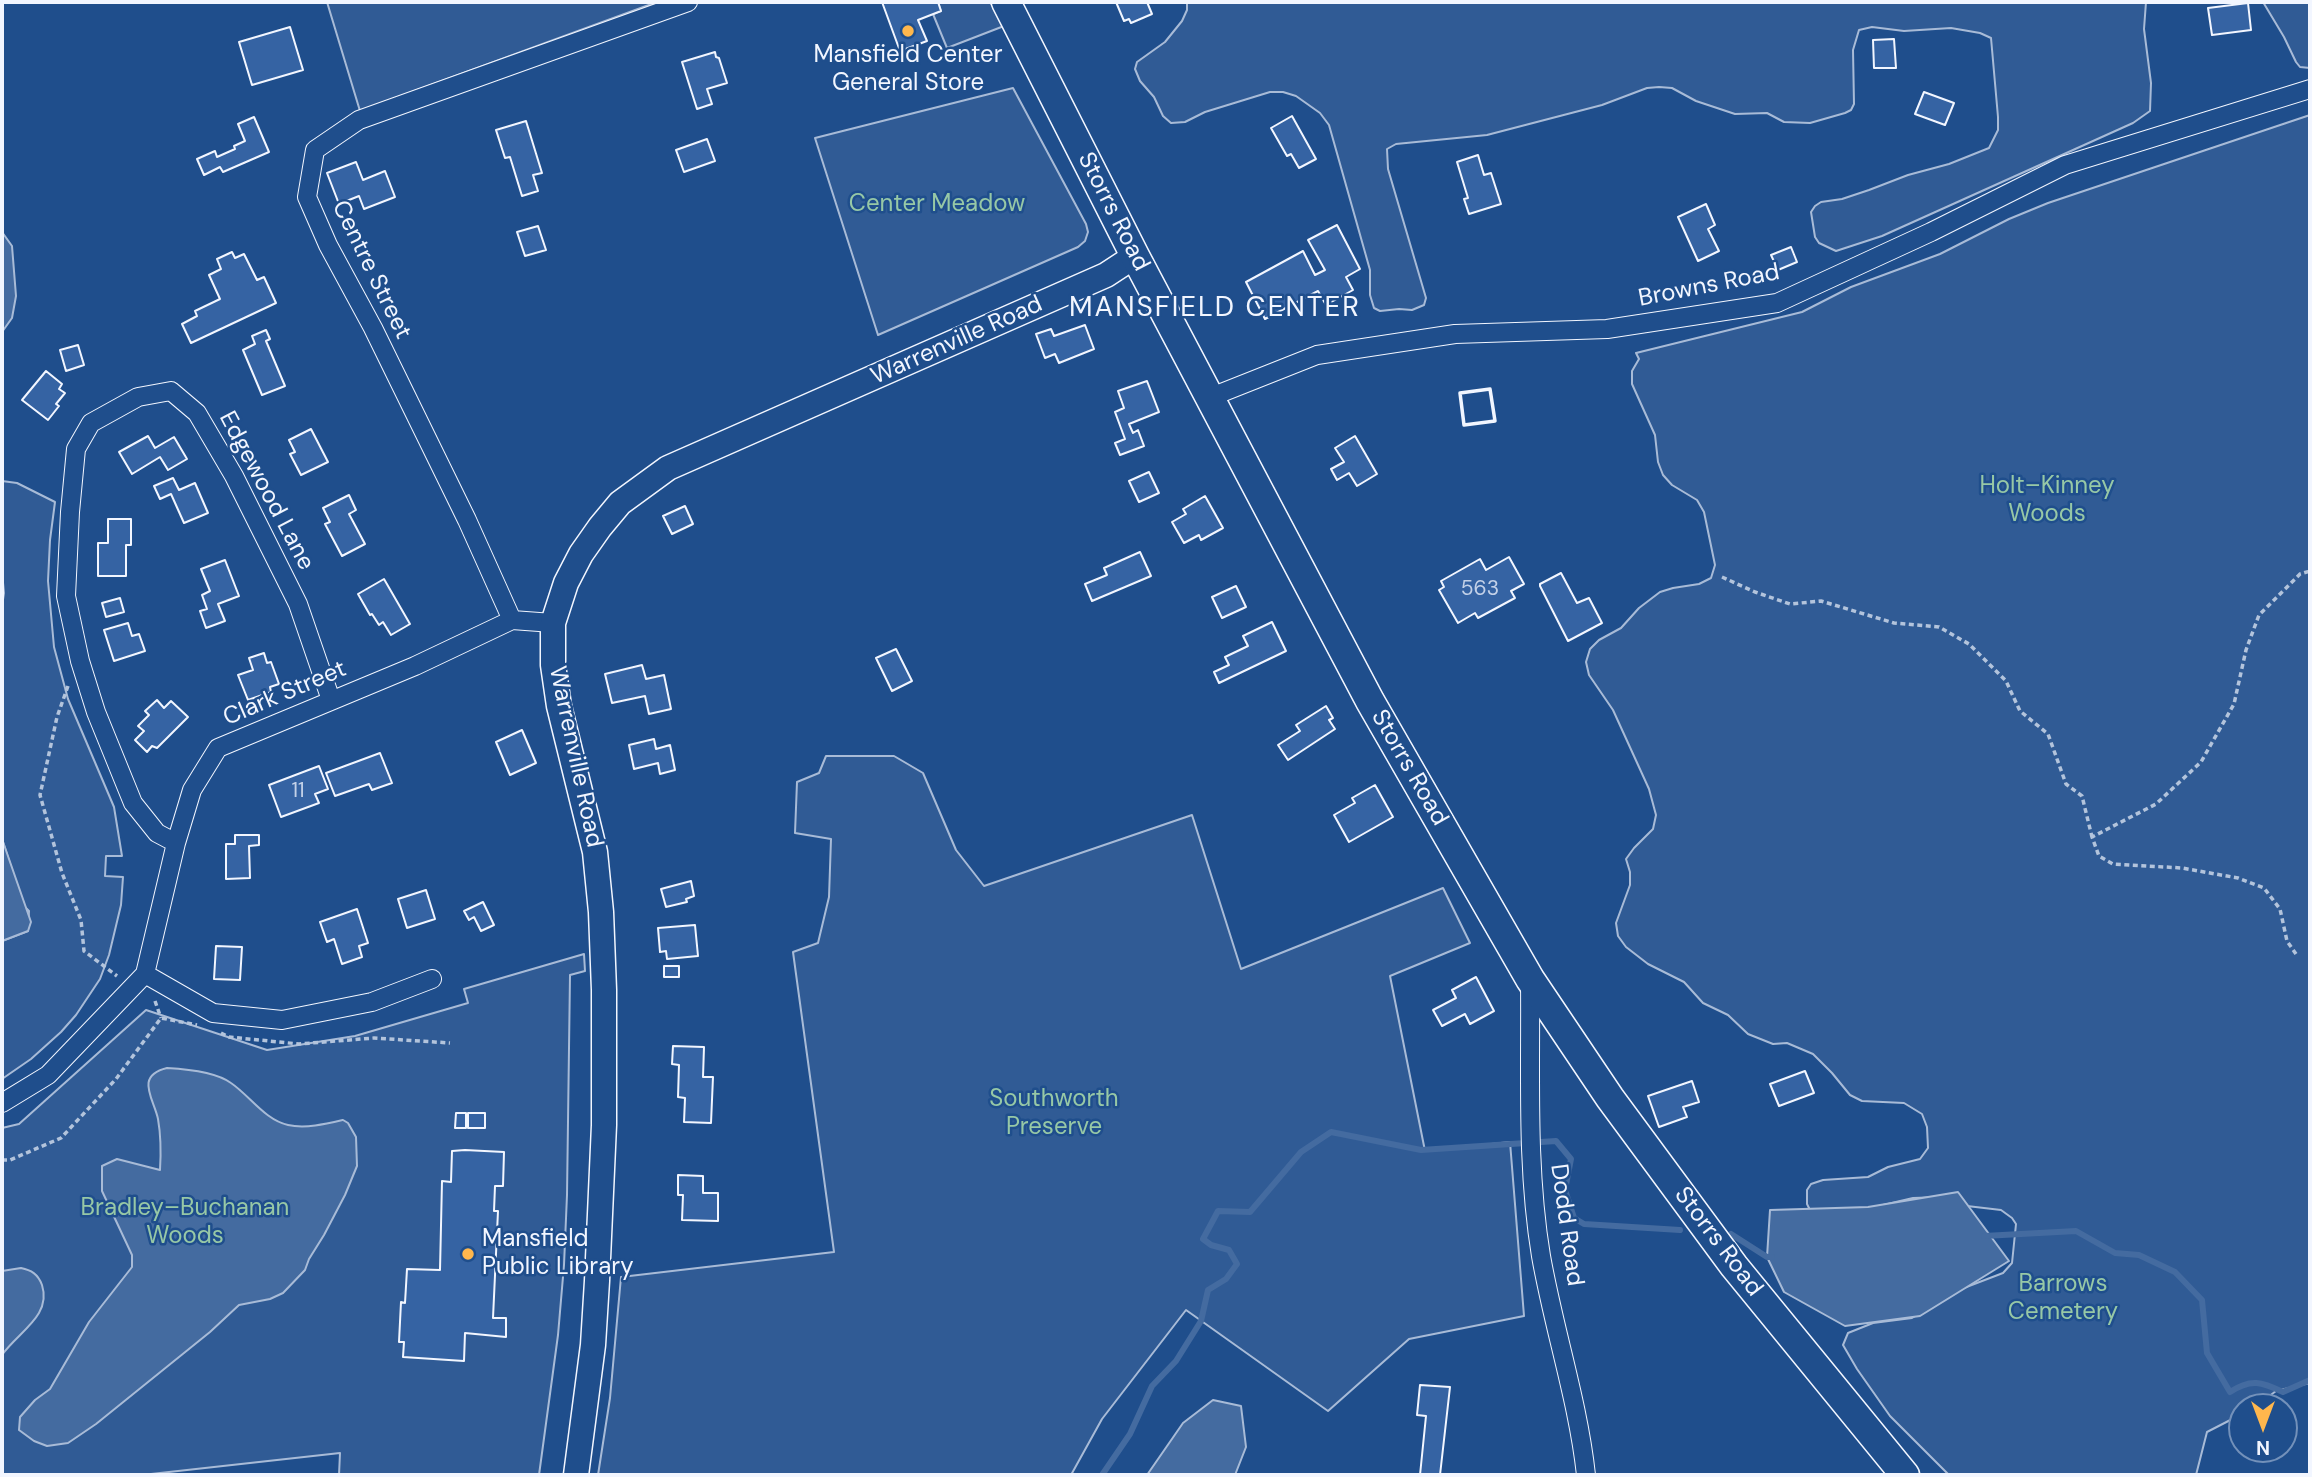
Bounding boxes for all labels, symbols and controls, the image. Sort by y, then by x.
marker: Mansfield Center General Store [900,23,916,39]
place label: Mansfield Center General Store [813,42,1003,98]
street label: Storrs Road [1071,148,1155,276]
park label: Center Meadow [849,191,1025,219]
street label: Centre Street [325,196,417,344]
street label: Browns Road [1636,258,1782,314]
street label: Warrenville Road [867,290,1047,392]
district label: MANSFIELD CENTER [1071,292,1359,326]
street label: Edgewood Lane [212,407,320,575]
park label: Holt–Kinney Woods [1979,473,2115,529]
house number: 563 [1461,576,1499,602]
street label: Clark Street [219,655,351,733]
street label: Warrenville Road [542,664,608,850]
street label: Storrs Road [1364,705,1454,831]
house number: 11 [291,778,305,804]
park label: Southworth Preserve [989,1086,1119,1142]
street label: Dodd Road [1543,1162,1589,1288]
street label: Storrs Road [1668,1182,1768,1302]
park label: Bradley–Buchanan Woods [81,1195,289,1251]
place label: Mansfield Public Library [482,1226,634,1282]
marker: Mansfield Public Library [460,1246,476,1262]
park label: Barrows Cemetery [2008,1271,2118,1327]
north arrow [2228,1393,2298,1463]
text: N [2256,1435,2270,1460]

